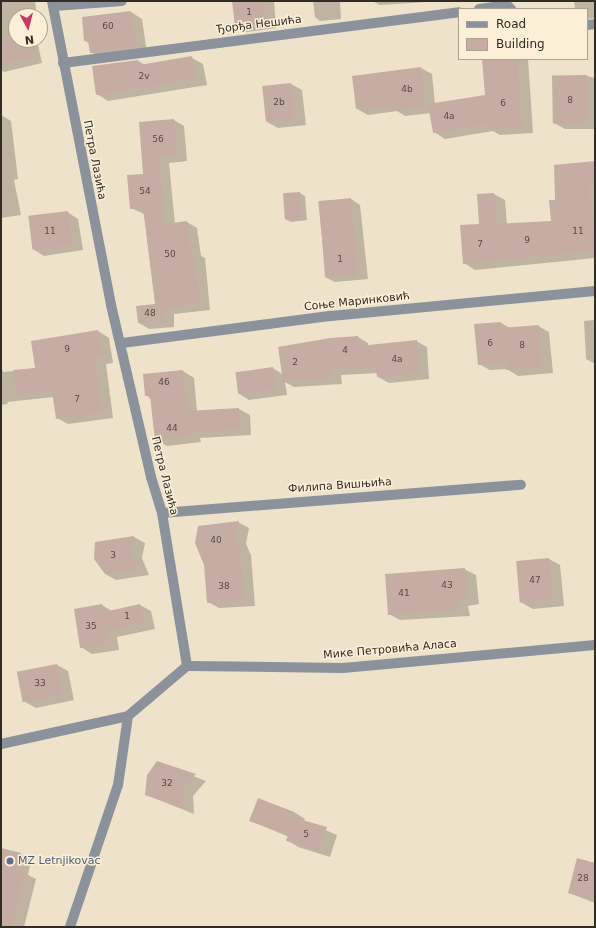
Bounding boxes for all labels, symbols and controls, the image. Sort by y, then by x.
house number: 1 [246,7,252,17]
north arrow [8,8,48,48]
legend [458,8,588,60]
street label: Ђорђа Нешића [216,13,302,37]
text: Road [496,17,526,31]
house number: 60 [102,21,114,31]
text: N [24,32,35,46]
text: Building [496,37,545,51]
house number: 2v [138,71,150,81]
house number: 4b [401,84,413,94]
house number: 8 [567,95,573,105]
house number: 2b [273,97,285,107]
house number: 6 [500,98,506,108]
house number: 4a [443,111,455,121]
street label: Петра Лазића [80,119,108,201]
house number: 56 [152,134,164,144]
house number: 54 [139,186,151,196]
house number: 11 [44,226,56,236]
house number: 11 [572,226,584,236]
house number: 9 [524,235,530,245]
house number: 7 [477,239,483,249]
house number: 50 [164,249,176,259]
house number: 1 [337,254,343,264]
street label: Соње Маринковић [303,290,411,314]
house number: 48 [144,308,156,318]
house number: 6 [487,338,493,348]
house number: 8 [519,340,525,350]
house number: 9 [64,344,70,354]
house number: 4 [342,345,348,355]
house number: 4a [391,354,403,364]
house number: 2 [292,357,298,367]
house number: 46 [158,377,170,387]
house number: 7 [74,394,80,404]
house number: 44 [166,423,178,433]
street label: Петра Лазића [148,435,180,517]
street label: Филипа Вишњића [288,476,392,496]
house number: 40 [210,535,222,545]
house number: 3 [110,550,116,560]
house number: 47 [529,575,541,585]
house number: 43 [441,580,453,590]
house number: 38 [218,581,230,591]
house number: 41 [398,588,410,598]
house number: 1 [124,611,130,621]
house number: 35 [85,621,97,631]
street label: Мике Петровића Аласа [323,638,457,662]
house number: 33 [34,678,46,688]
house number: 32 [161,778,173,788]
house number: 5 [303,829,309,839]
place label: MZ Letnjikovac [18,854,101,868]
marker: MZ Letnjikovac [5,856,15,866]
house number: 28 [577,873,589,883]

